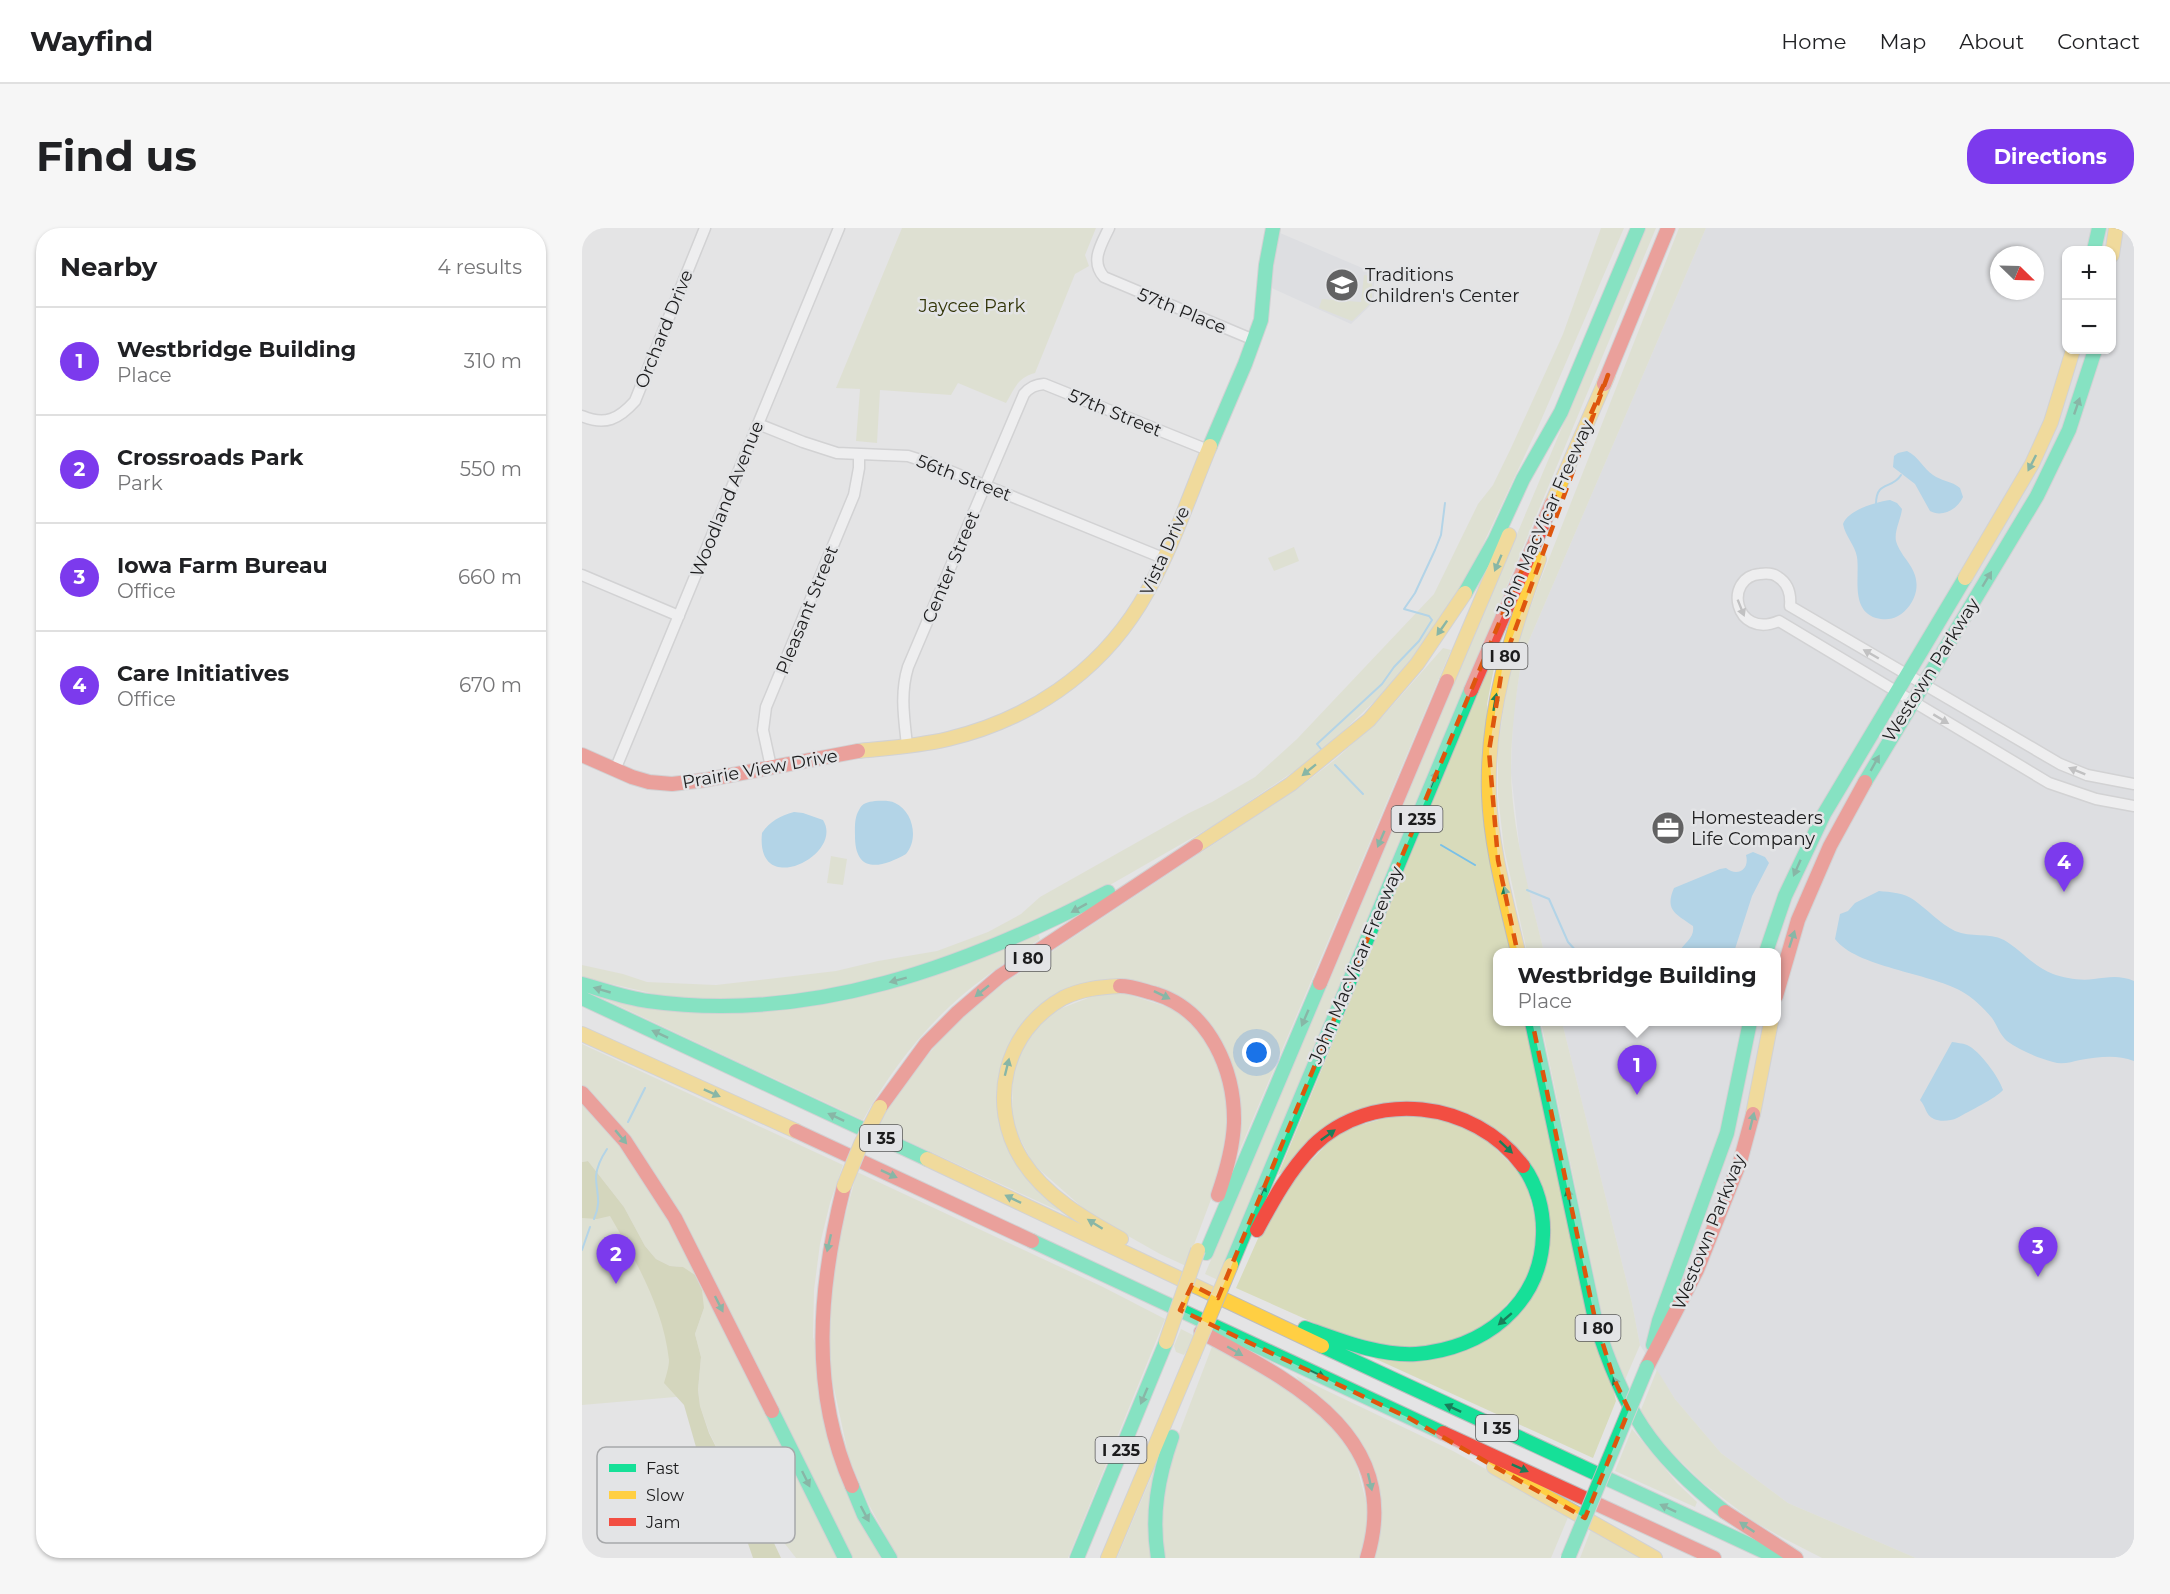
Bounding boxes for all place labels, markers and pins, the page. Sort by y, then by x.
place label: Traditions Children's Center [1365,264,1519,307]
school or university icon: Traditions Children's Center [1324,267,1360,303]
place label: Homesteaders Life Company [1691,807,1823,850]
office icon: Homesteaders Life Company [1650,810,1686,846]
pin: 4 [2044,842,2084,892]
pin: 1 [1618,1046,1656,1095]
pin: 3 [2018,1228,2058,1277]
pin: 2 [597,1234,636,1284]

